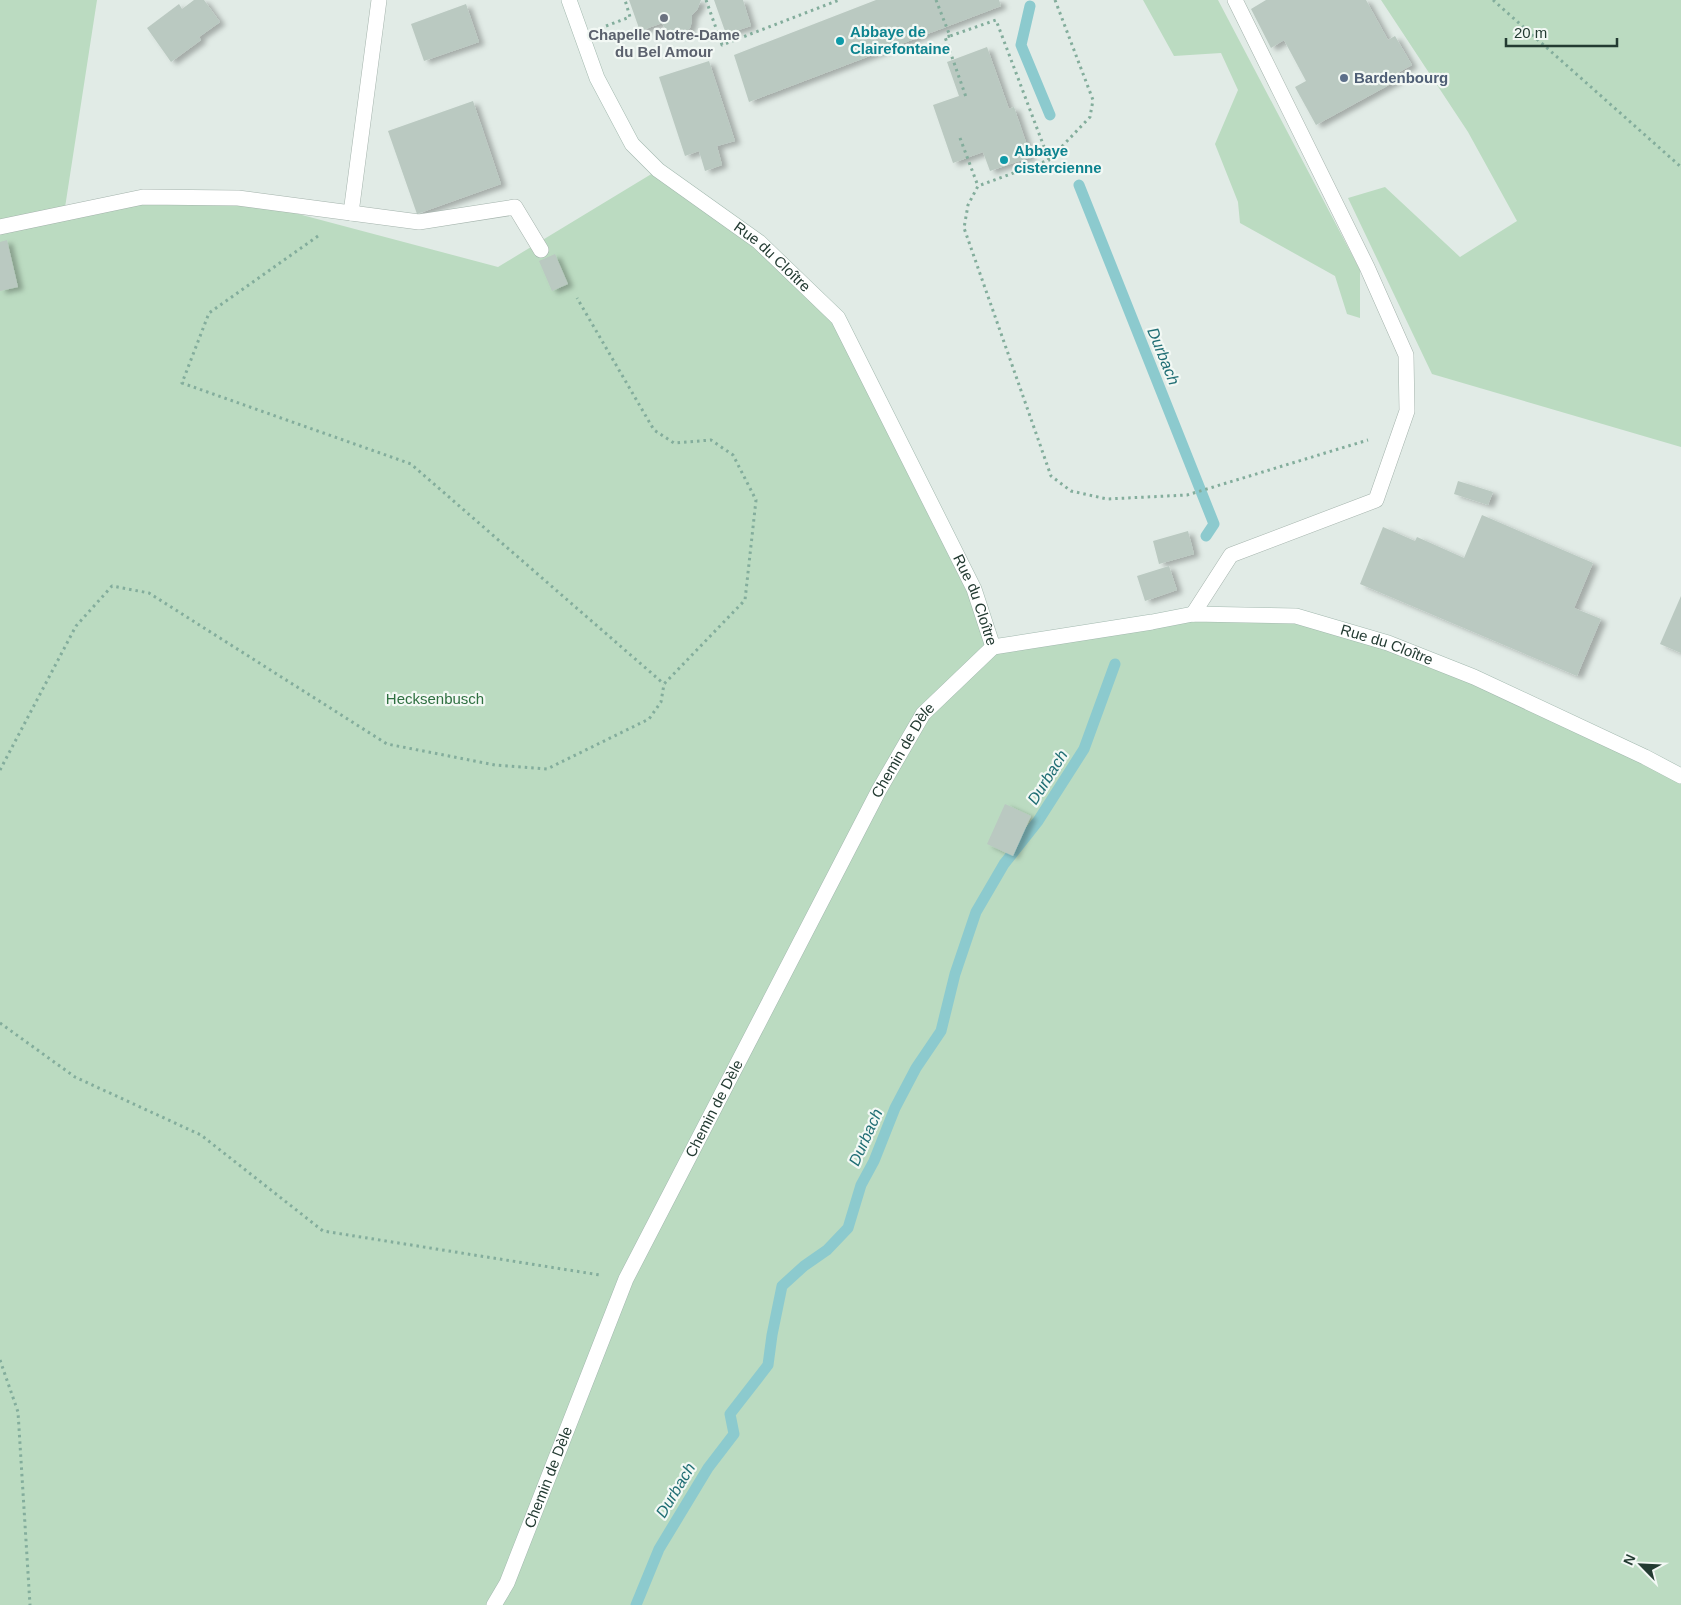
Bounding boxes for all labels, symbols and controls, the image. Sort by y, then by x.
marker: Chapelle Notre-Dame du Bel Amour [658,12,670,24]
scale bar [1506,15,1617,47]
place label: Abbaye de Clairefontaine [850,23,950,57]
text: 20 m [1514,24,1547,41]
place label: Chapelle Notre-Dame du Bel Amour [588,26,740,60]
marker: Abbaye de Clairefontaine [834,35,846,47]
place label: Bardenbourg [1354,69,1448,86]
marker: Bardenbourg [1338,72,1350,84]
place label: Abbaye cistercienne [1014,142,1102,176]
marker: Abbaye cistercienne [998,154,1010,166]
street label: Rue du Cloître [731,218,814,295]
water label: Durbach [1144,325,1183,387]
street label: Rue du Cloître [950,551,1001,648]
street label: Rue du Cloître [1339,621,1436,668]
park label: Hecksenbusch [386,690,484,707]
street label: Chemin de Dèle [868,699,937,800]
water label: Durbach [1024,747,1071,807]
street label: Chemin de Dèle [681,1057,746,1160]
water label: Durbach [845,1106,886,1168]
street label: Chemin de Dèle [520,1424,575,1530]
water label: Durbach [653,1460,698,1521]
north arrow [1616,1540,1666,1590]
text: N [1620,1552,1638,1568]

